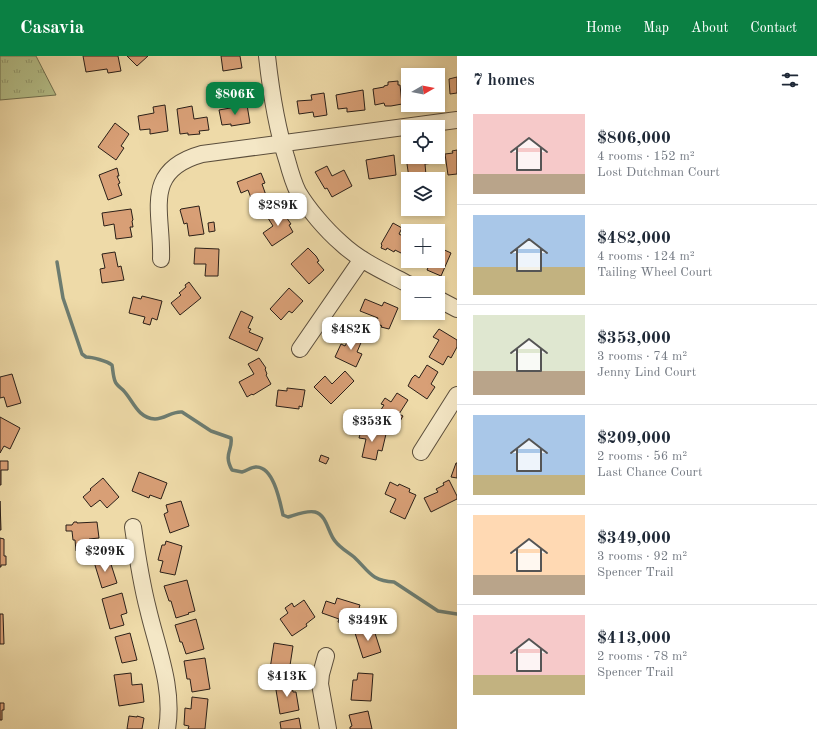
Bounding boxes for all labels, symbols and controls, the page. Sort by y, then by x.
text: Casavia [20,19,84,38]
text: Home [586,21,621,35]
text: Map [643,21,669,35]
text: About [691,21,728,35]
text: Contact [750,21,797,35]
north arrow [401,68,445,112]
map controls [401,68,445,320]
icon: filters [779,69,801,91]
text: 7 homes [473,72,535,89]
pin: $806K [207,82,263,116]
text: $806K [215,88,255,101]
button: locate [401,120,445,164]
icon: home [505,130,553,178]
text: $806,000 [597,130,671,147]
text: 4 rooms · 152 m² [597,150,695,163]
text: Lost Dutchman Court [597,166,720,179]
button: layers [401,172,445,216]
pin: $289K [250,193,306,227]
text: $289K [258,199,298,212]
button: + [401,224,445,268]
text: $482,000 [597,230,671,247]
icon: home [505,231,553,279]
text: 4 rooms · 124 m² [597,250,695,263]
text: Tailing Wheel Court [597,266,712,279]
button: − [401,276,445,320]
pin: $482K [323,317,379,351]
text: $482K [331,323,371,336]
text: $353,000 [597,330,671,347]
icon: home [505,331,553,379]
text: 3 rooms · 74 m² [597,350,687,363]
text: Jenny Lind Court [597,366,696,379]
pin: $353K [344,409,400,443]
text: $353K [352,415,392,428]
text: $209,000 [597,430,671,447]
icon: home [505,431,553,479]
text: 2 rooms · 56 m² [597,450,687,463]
text: Last Chance Court [597,466,702,479]
text: $349,000 [597,530,671,547]
icon: home [505,531,553,579]
pin: $209K [77,539,133,573]
text: $209K [85,545,125,558]
text: 3 rooms · 92 m² [597,550,687,563]
text: Spencer Trail [597,566,673,579]
pin: $349K [340,608,396,642]
text: $349K [348,614,388,627]
text: $413,000 [597,630,671,647]
icon: home [505,631,553,679]
text: 2 rooms · 78 m² [597,650,687,663]
pin: $413K [259,664,315,698]
text: Spencer Trail [597,666,673,679]
text: $413K [267,670,307,683]

